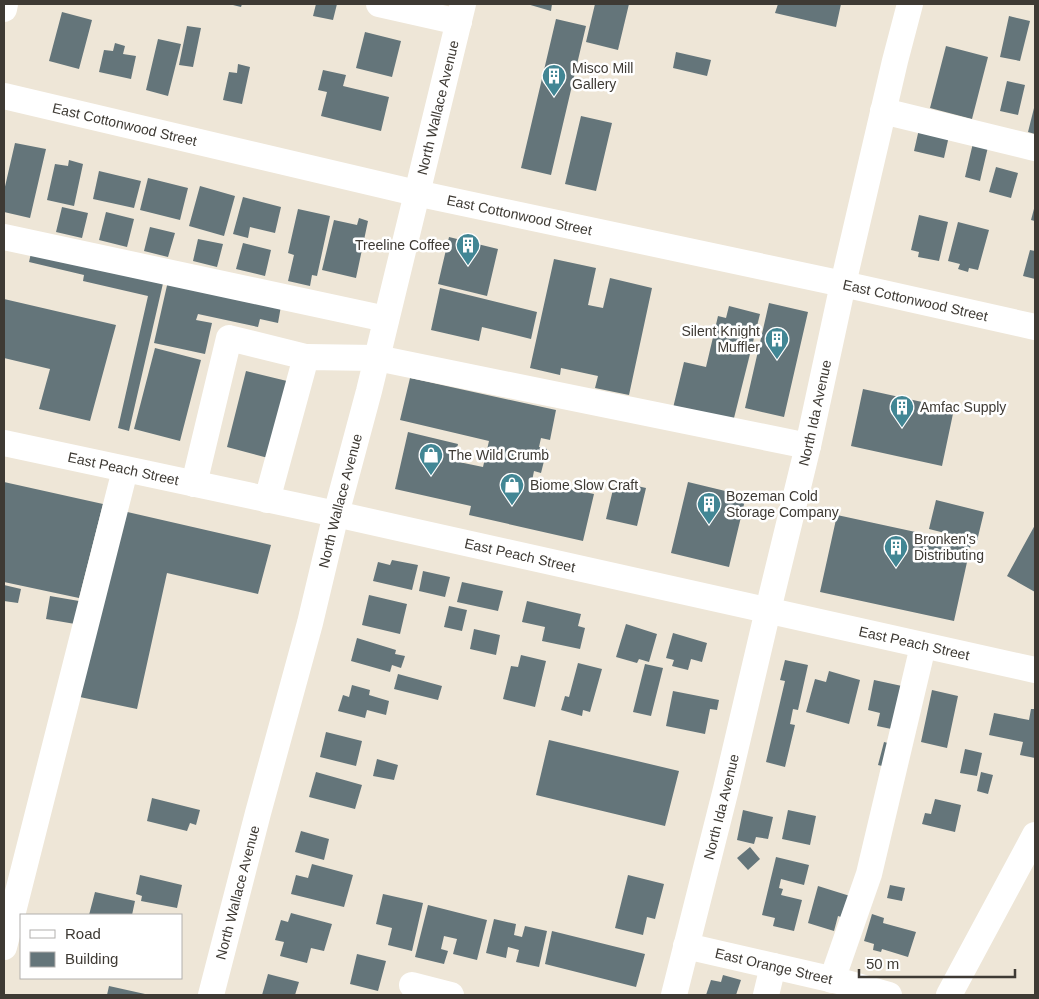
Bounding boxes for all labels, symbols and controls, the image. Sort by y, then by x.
street label: North Wallace Avenue [414,39,462,177]
place label: Misco Mill Gallery [572,60,633,92]
building icon: Misco Mill Gallery [541,63,567,97]
street label: East Cottonwood Street [51,100,199,149]
street label: East Cottonwood Street [445,192,594,238]
building icon: Treeline Coffee [455,232,481,266]
place label: Treeline Coffee [355,237,450,253]
street label: East Cottonwood Street [841,276,989,324]
place label: Silent Knight Muffler [681,323,760,355]
building icon: Silent Knight Muffler [764,326,790,360]
street label: North Ida Avenue [795,358,834,467]
building icon: Amfac Supply [889,394,915,428]
place label: Amfac Supply [920,399,1006,415]
street label: North Wallace Avenue [315,432,365,569]
shop icon: The Wild Crumb [418,442,444,476]
place label: The Wild Crumb [448,447,549,463]
street label: East Peach Street [66,449,180,488]
shop icon: Biome Slow Craft [499,472,525,506]
place label: Biome Slow Craft [530,477,638,493]
place label: Bozeman Cold Storage Company [726,488,839,520]
building icon: Bozeman Cold Storage Company [696,491,722,525]
place label: Bronken's Distributing [914,531,984,563]
building icon: Bronken's Distributing [883,534,909,568]
street label: East Peach Street [463,535,577,575]
street label: East Peach Street [857,623,971,663]
street label: North Ida Avenue [701,752,742,861]
street label: North Wallace Avenue [213,823,263,961]
legend [20,914,182,979]
text: Road [65,925,101,942]
street label: East Orange Street [713,945,834,987]
scale bar [859,946,1015,978]
text: Building [65,950,118,967]
text: 50 m [866,955,899,972]

